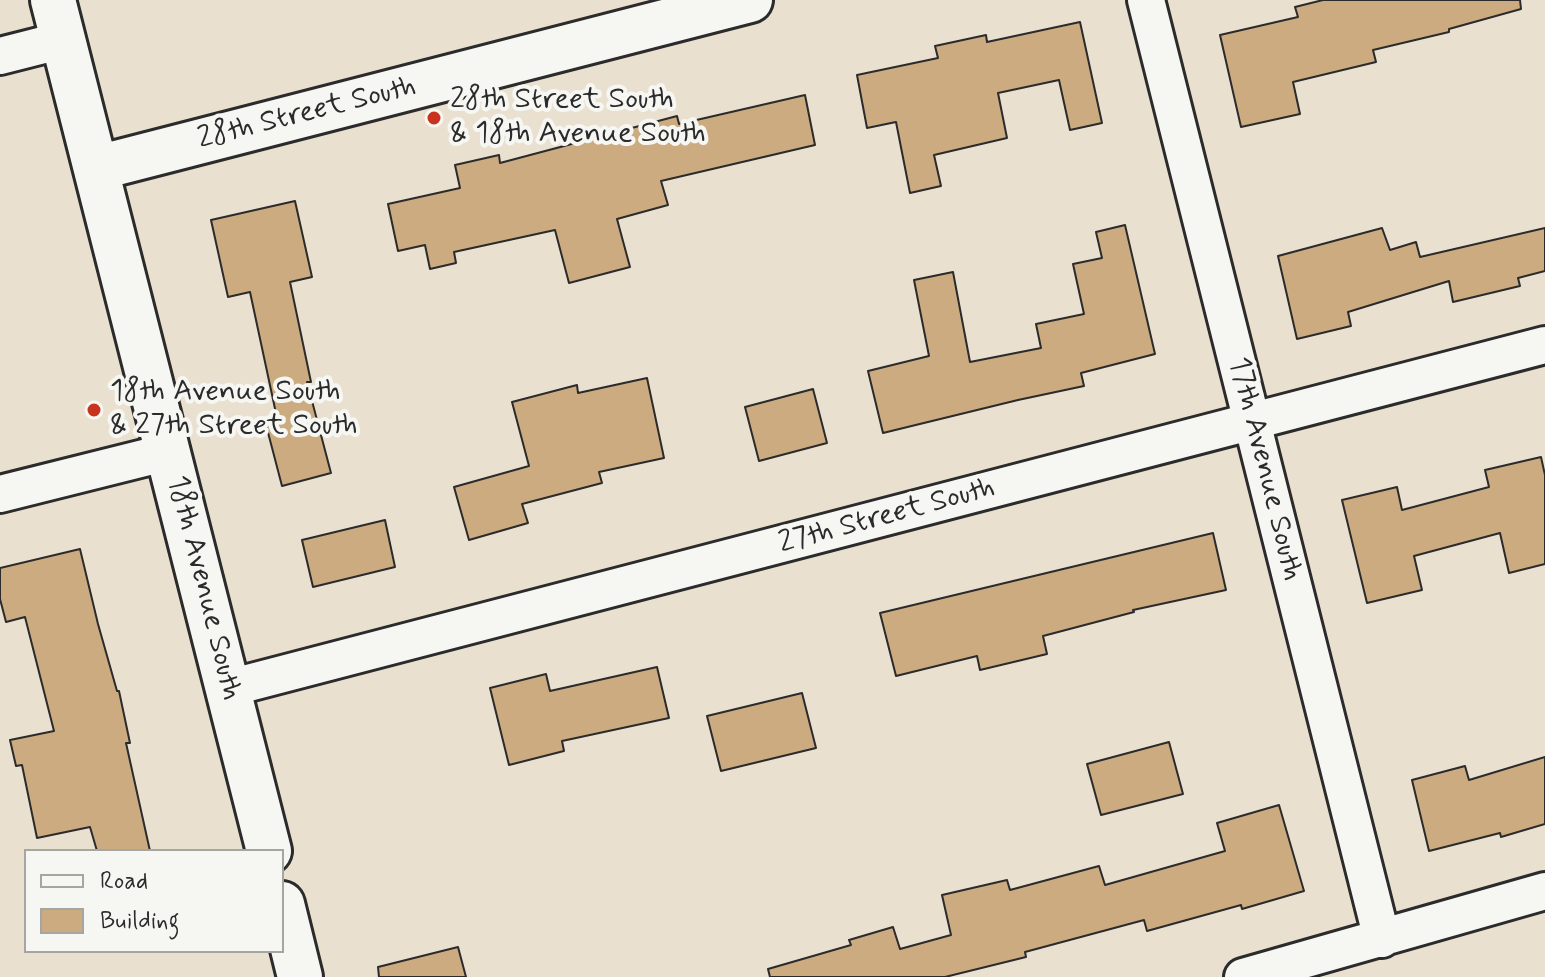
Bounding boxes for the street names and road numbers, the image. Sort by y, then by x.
street label: 28th Street South [194,69,420,159]
street label: 17th Avenue South [1219,353,1309,585]
street label: 27th Street South [775,471,999,563]
street label: 18th Avenue South [158,472,248,704]

